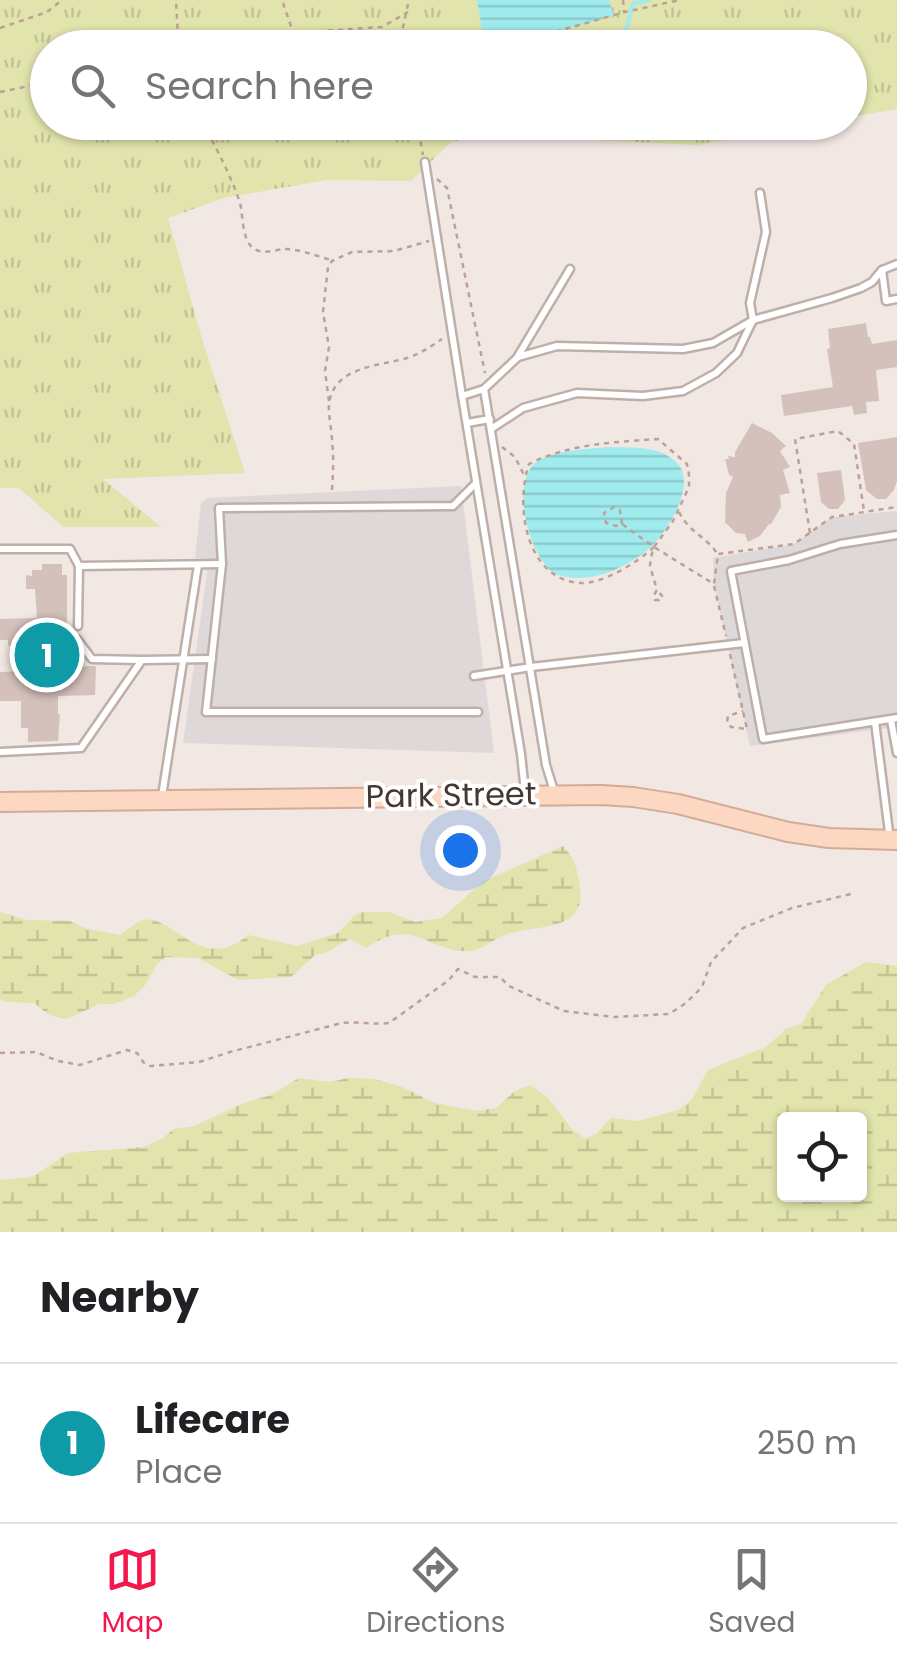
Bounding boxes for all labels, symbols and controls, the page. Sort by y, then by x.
search box [30,30,867,140]
icon: search [65,58,120,113]
text: Search here [145,59,374,112]
pin: 1 [15,618,80,692]
street label: Park Street [365,771,537,818]
your location [435,825,486,876]
map controls [777,1112,867,1202]
button: locate [777,1112,867,1202]
text: Nearby [40,1268,199,1327]
text: Lifecare [135,1393,290,1446]
text: 1 [66,1420,79,1465]
text: 250 m [757,1420,857,1465]
text: Place [135,1449,222,1494]
tab: Map [101,1542,163,1644]
tab: Directions [366,1542,505,1644]
tab: Saved [708,1542,796,1644]

